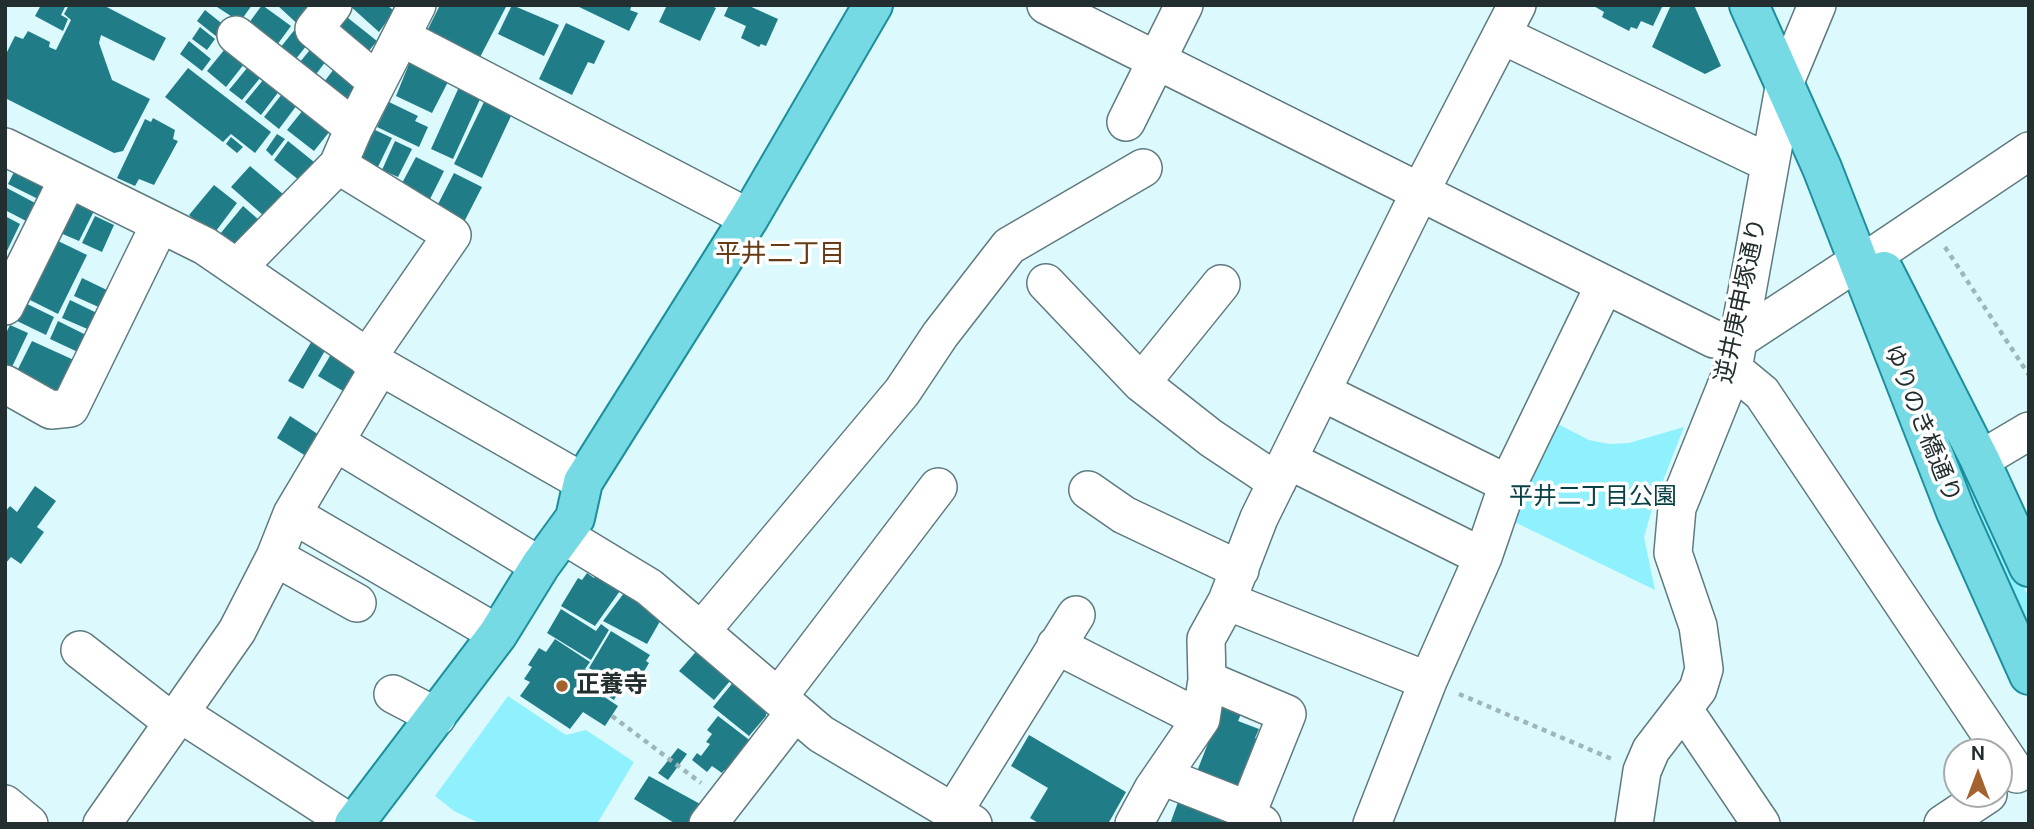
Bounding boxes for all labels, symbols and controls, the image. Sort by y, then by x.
street label: 逆井庚申塚通り [1710,216,1774,386]
district label: 平井二丁目 [715,239,845,271]
street label: ゆりのき橋通り [1876,341,1966,507]
park label: 平井二丁目公園 [1509,484,1677,512]
place label: 正養寺 [576,672,648,700]
marker: 正養寺 [554,678,570,694]
north arrow [1943,738,2013,808]
text: N [1971,741,1985,766]

